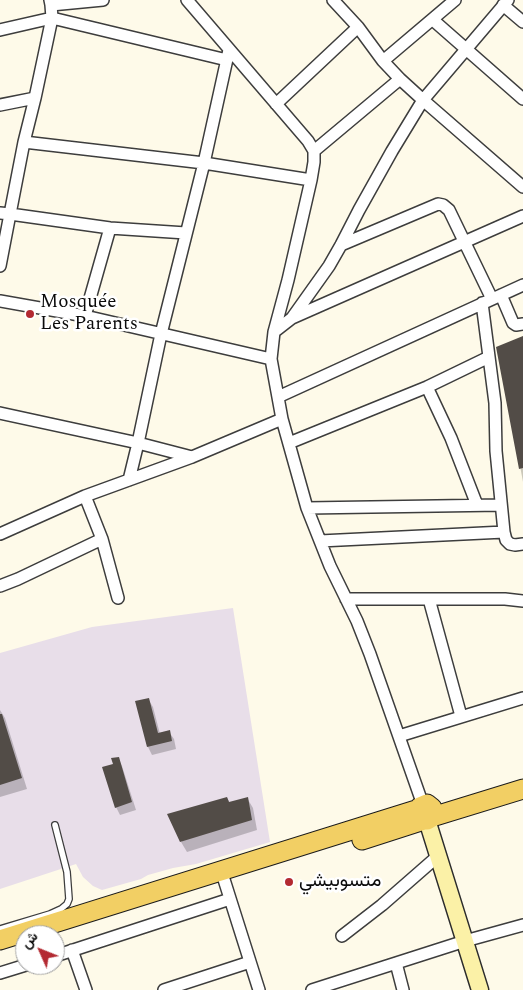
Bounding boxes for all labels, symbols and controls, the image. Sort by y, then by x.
place label: Mosquée Les Parents [40,292,138,336]
marker: Mosquée Les Parents [24,308,36,320]
place label: متسوبيشي [299,871,381,893]
marker: متسوبيشي [283,876,295,888]
north arrow [15,925,65,975]
text: ش [16,927,43,953]

